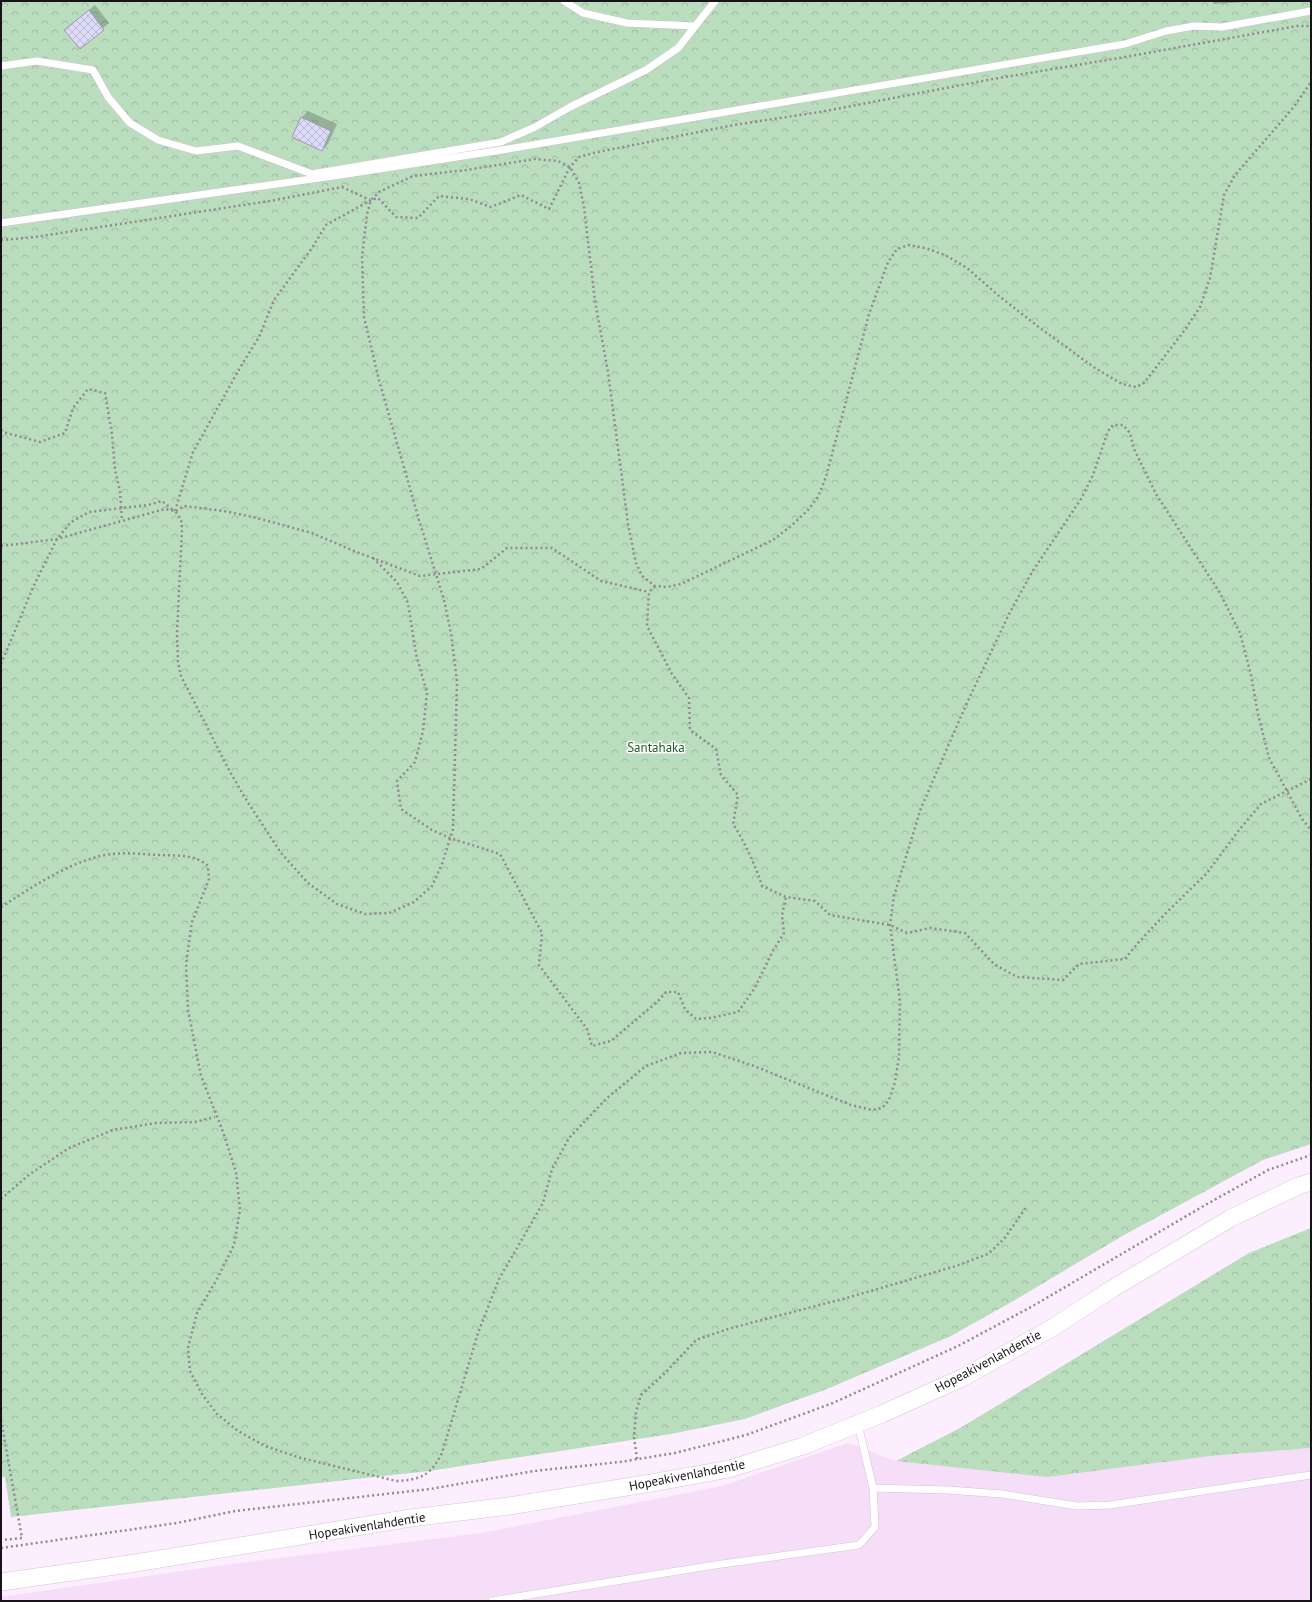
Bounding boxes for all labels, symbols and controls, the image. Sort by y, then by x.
park label: Santahaka [627,739,685,756]
street label: Hopeakivenlahdentie [932,1326,1044,1396]
street label: Hopeakivenlahdentie [628,1455,746,1495]
street label: Hopeakivenlahdentie [307,1508,427,1544]

